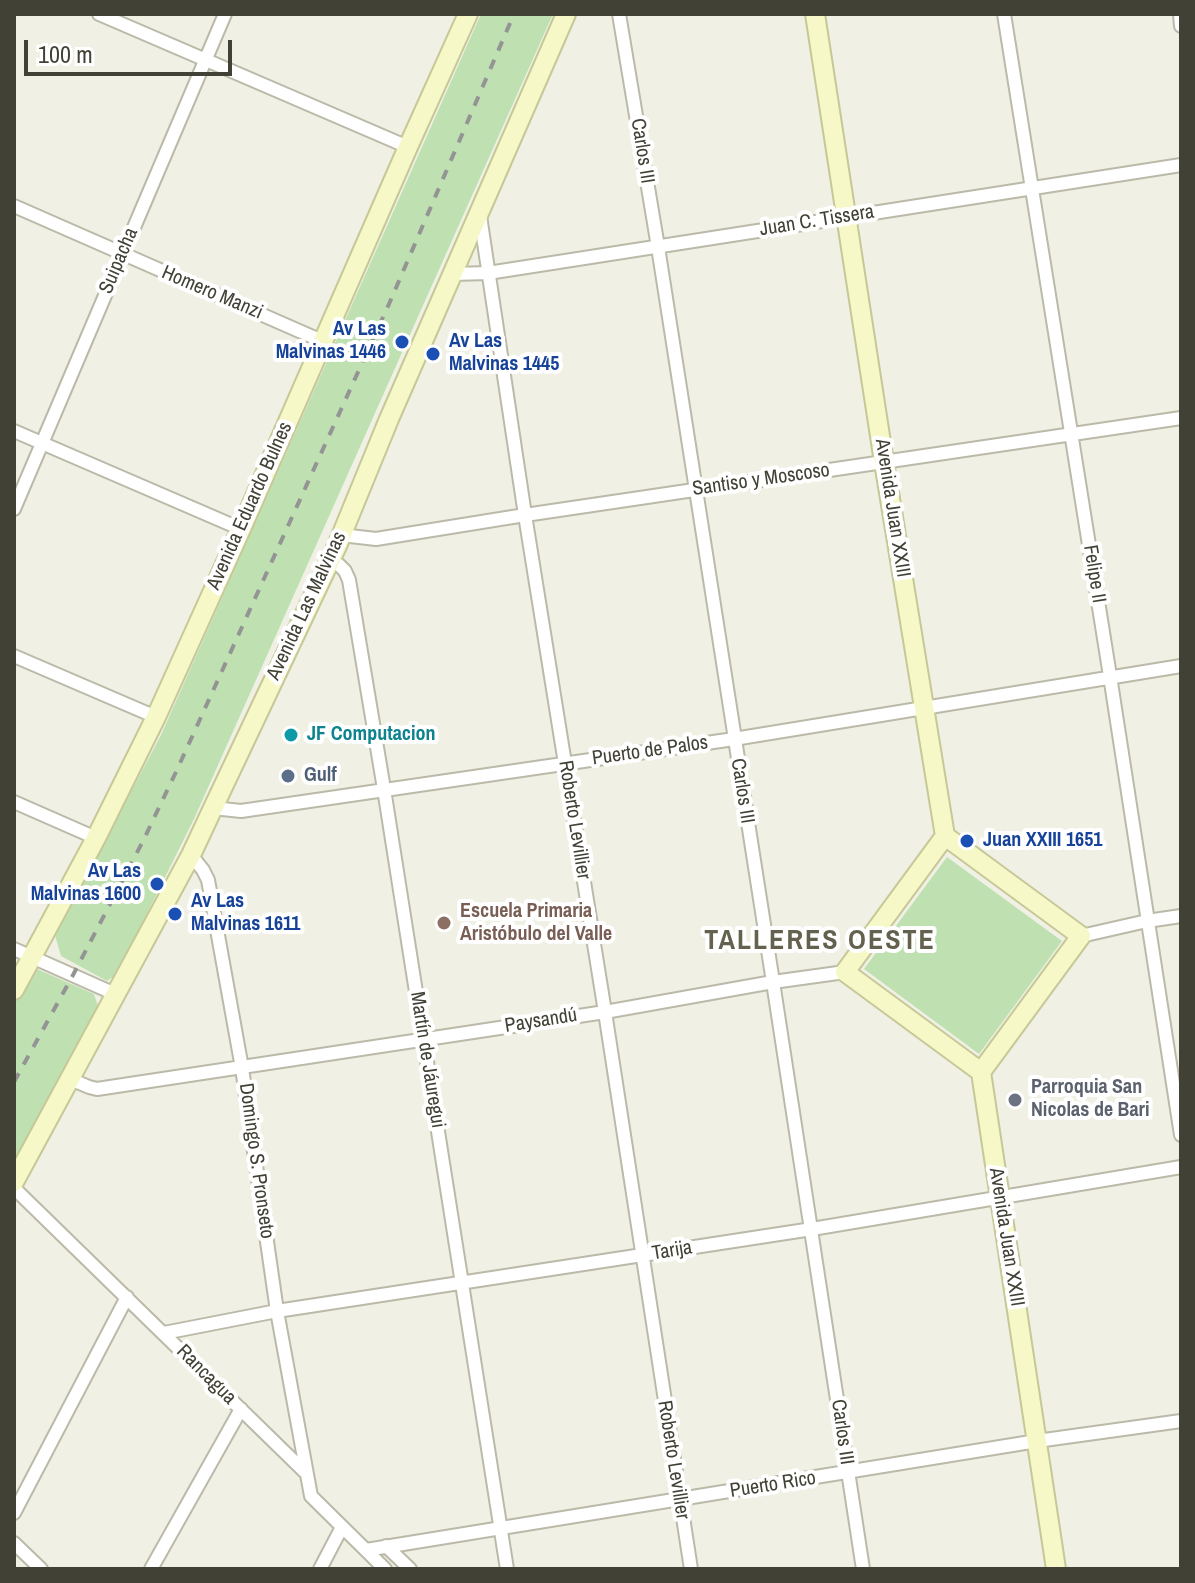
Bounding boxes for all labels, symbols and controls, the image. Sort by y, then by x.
scale bar [28,24,236,74]
text: 100 m [38,38,93,70]
street label: Carlos III [625,117,659,185]
street label: Juan C. Tissera [758,200,876,242]
street label: Suipacha [94,224,144,298]
street label: Homero Manzi [158,261,266,325]
place label: Av Las Malvinas 1446 [276,318,386,365]
place label: Av Las Malvinas 1445 [449,330,559,377]
marker: Av Las Malvinas 1446 [393,333,411,351]
marker: Av Las Malvinas 1445 [424,345,442,363]
street label: Avenida Eduardo Bulnes [202,418,298,594]
street label: Avenida Juan XXIII [869,437,915,579]
street label: Santiso y Moscoso [691,458,831,502]
street label: Avenida Las Malvinas [262,528,352,684]
street label: Felipe II [1078,543,1110,605]
place label: JF Computacion [307,723,435,747]
marker: JF Computacion [282,726,300,744]
street label: Puerto de Palos [591,731,709,771]
street label: Carlos III [725,757,759,825]
street label: Roberto Levillier [553,759,595,881]
place label: Gulf [304,764,337,788]
marker: Gulf [279,767,297,785]
place label: Juan XXIII 1651 [983,829,1102,853]
marker: Juan XXIII 1651 [958,832,976,850]
place label: Av Las Malvinas 1600 [31,860,141,907]
marker: Av Las Malvinas 1600 [148,875,166,893]
place label: Av Las Malvinas 1611 [191,890,300,937]
place label: Escuela Primaria Aristóbulo del Valle [460,900,612,947]
marker: Av Las Malvinas 1611 [166,905,184,923]
marker: Escuela Primaria Aristóbulo del Valle [435,914,453,932]
district label: TALLERES OESTE [704,924,936,958]
street label: Martín de Jáuregui [404,990,450,1130]
street label: Paysandú [503,1003,579,1039]
place label: Parroquia San Nicolas de Bari [1031,1076,1149,1123]
street label: Domingo S. Pronseto [233,1082,279,1240]
marker: Parroquia San Nicolas de Bari [1006,1091,1024,1109]
street label: Avenida Juan XXIII [983,1166,1029,1308]
street label: Tarija [650,1236,694,1266]
street label: Rancagua [171,1340,241,1410]
street label: Carlos III [826,1398,858,1466]
street label: Roberto Levillier [652,1399,694,1521]
street label: Puerto Rico [728,1466,818,1504]

